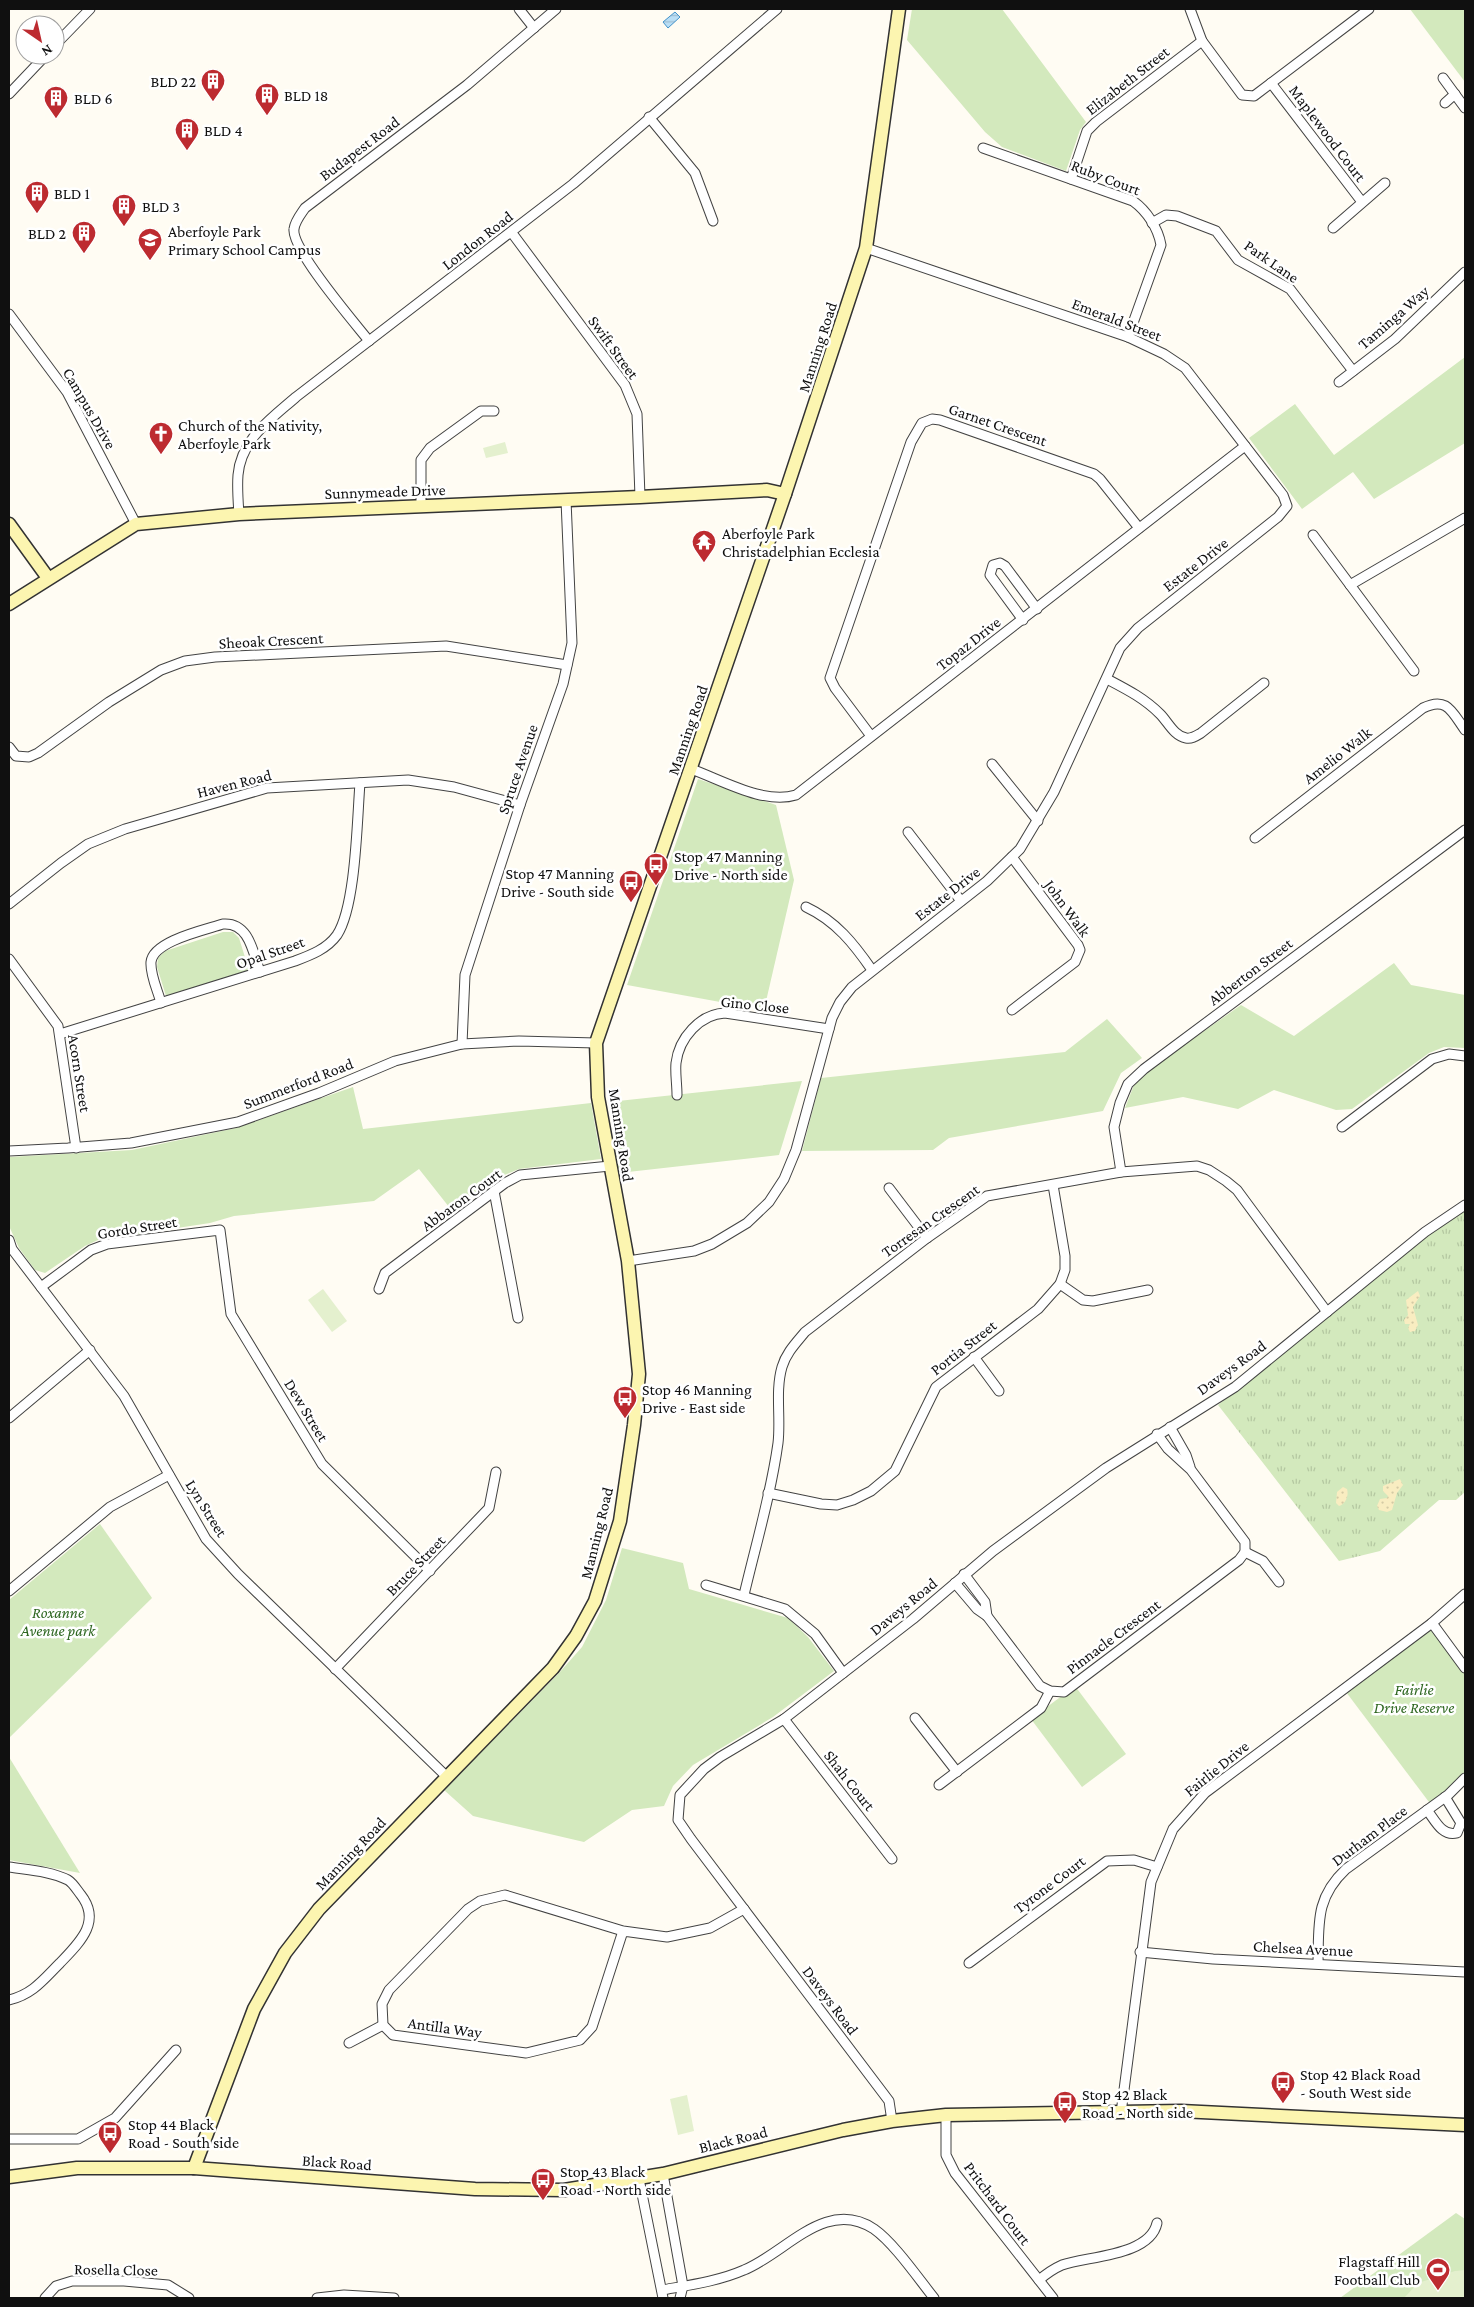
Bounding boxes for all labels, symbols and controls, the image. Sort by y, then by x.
north arrow [15,15,65,65]
text: N [38,41,56,60]
street label: Elizabeth Street [1082,42,1173,118]
building icon: BLD 22 [200,68,226,102]
place label: BLD 22 [150,73,196,90]
building icon: BLD 18 [254,82,280,116]
street label: Maplewood Court [1285,82,1370,186]
building icon: BLD 6 [43,85,69,119]
place label: BLD 18 [284,87,328,104]
place label: BLD 6 [74,90,113,107]
street label: Budapest Road [316,113,404,185]
building icon: BLD 4 [174,117,200,151]
place label: BLD 4 [204,122,243,139]
street label: Ruby Court [1069,157,1143,200]
building icon: BLD 1 [24,180,50,214]
place label: BLD 1 [54,185,90,202]
building icon: BLD 3 [111,193,137,227]
place label: BLD 3 [142,198,180,215]
street label: London Road [439,207,516,273]
building icon: BLD 2 [71,220,97,254]
place label: Aberfoyle Park Primary School Campus [168,223,321,259]
place label: BLD 2 [28,225,66,242]
school or university icon: Aberfoyle Park Primary School Campus [137,227,163,261]
street label: Park Lane [1241,237,1302,286]
street label: Taminga Way [1355,282,1433,353]
street label: Emerald Street [1070,295,1165,345]
street label: Manning Road [795,299,841,395]
street label: Swift Street [585,312,643,383]
street label: Campus Drive [59,365,120,452]
street label: Garnet Crescent [947,400,1050,449]
place label: Church of the Nativity, Aberfoyle Park [178,417,322,453]
church icon: Church of the Nativity, Aberfoyle Park [148,421,174,455]
street label: Sunnymeade Drive [324,481,446,503]
place label: Aberfoyle Park Christadelphian Ecclesia [722,525,880,561]
temple icon: Aberfoyle Park Christadelphian Ecclesia [691,529,717,563]
street label: Estate Drive [1159,534,1231,595]
street label: Topaz Drive [933,613,1004,674]
street label: Sheoak Crescent [218,629,324,652]
street label: Manning Road [664,682,712,778]
street label: Spruce Avenue [494,722,542,817]
street label: Amelio Walk [1300,723,1375,787]
street label: Haven Road [195,766,274,801]
place label: Stop 47 Manning Drive - North side [674,848,787,883]
bus stop icon: Stop 47 Manning Drive - North side [643,852,669,886]
street label: Estate Drive [911,863,983,924]
place label: Stop 47 Manning Drive - South side [501,865,614,900]
bus stop icon: Stop 47 Manning Drive - South side [618,869,644,903]
street label: John Walk [1039,875,1094,941]
street label: Opal Street [234,933,308,973]
street label: Abberton Street [1205,934,1296,1008]
street label: Gino Close [720,992,790,1017]
street label: Acorn Street [65,1033,94,1114]
street label: Summerford Road [241,1055,356,1112]
street label: Manning Road [605,1087,637,1183]
street label: Abbaron Court [418,1164,505,1234]
street label: Torresan Crescent [878,1180,983,1260]
street label: Gordo Street [96,1213,179,1242]
street label: Portia Street [927,1316,1000,1378]
street label: Daveys Road [1193,1336,1270,1399]
street label: Dew Street [281,1376,332,1445]
place label: Stop 46 Manning Drive - East side [642,1381,752,1416]
bus stop icon: Stop 46 Manning Drive - East side [612,1385,638,1419]
street label: Lyn Street [182,1477,231,1541]
street label: Manning Road [577,1485,617,1581]
street label: Bruce Street [383,1531,449,1599]
street label: Daveys Road [866,1574,941,1639]
street label: Pinnacle Crescent [1063,1595,1164,1677]
park label: Roxanne Avenue park [20,1604,96,1640]
park label: Fairlie Drive Reserve [1374,1681,1454,1716]
street label: Fairlie Drive [1181,1737,1252,1800]
street label: Shah Court [821,1747,879,1814]
street label: Durham Place [1328,1802,1410,1869]
street label: Manning Road [312,1813,390,1894]
street label: Tyrone Court [1010,1852,1089,1917]
street label: Chelsea Avenue [1253,1937,1353,1960]
street label: Daveys Road [799,1963,862,2039]
street label: Antilla Way [407,2014,484,2042]
place label: Stop 42 Black Road - South West side [1300,2066,1421,2101]
bus stop icon: Stop 42 Black Road - South West side [1270,2070,1296,2104]
place label: Stop 42 Black Road - North side [1082,2086,1193,2121]
bus stop icon: Stop 42 Black Road - North side [1052,2090,1078,2124]
place label: Stop 44 Black Road - South side [128,2116,239,2151]
bus stop icon: Stop 44 Black Road - South side [97,2120,123,2154]
street label: Black Road [697,2123,770,2156]
street label: Black Road [301,2152,373,2173]
street label: Pritchard Court [961,2159,1035,2249]
place label: Stop 43 Black Road - North side [560,2163,671,2198]
bus stop icon: Stop 43 Black Road - North side [530,2167,556,2201]
place label: Flagstaff Hill Football Club [1334,2253,1420,2288]
sports icon: Flagstaff Hill Football Club [1425,2257,1451,2291]
street label: Rosella Close [74,2260,158,2279]

